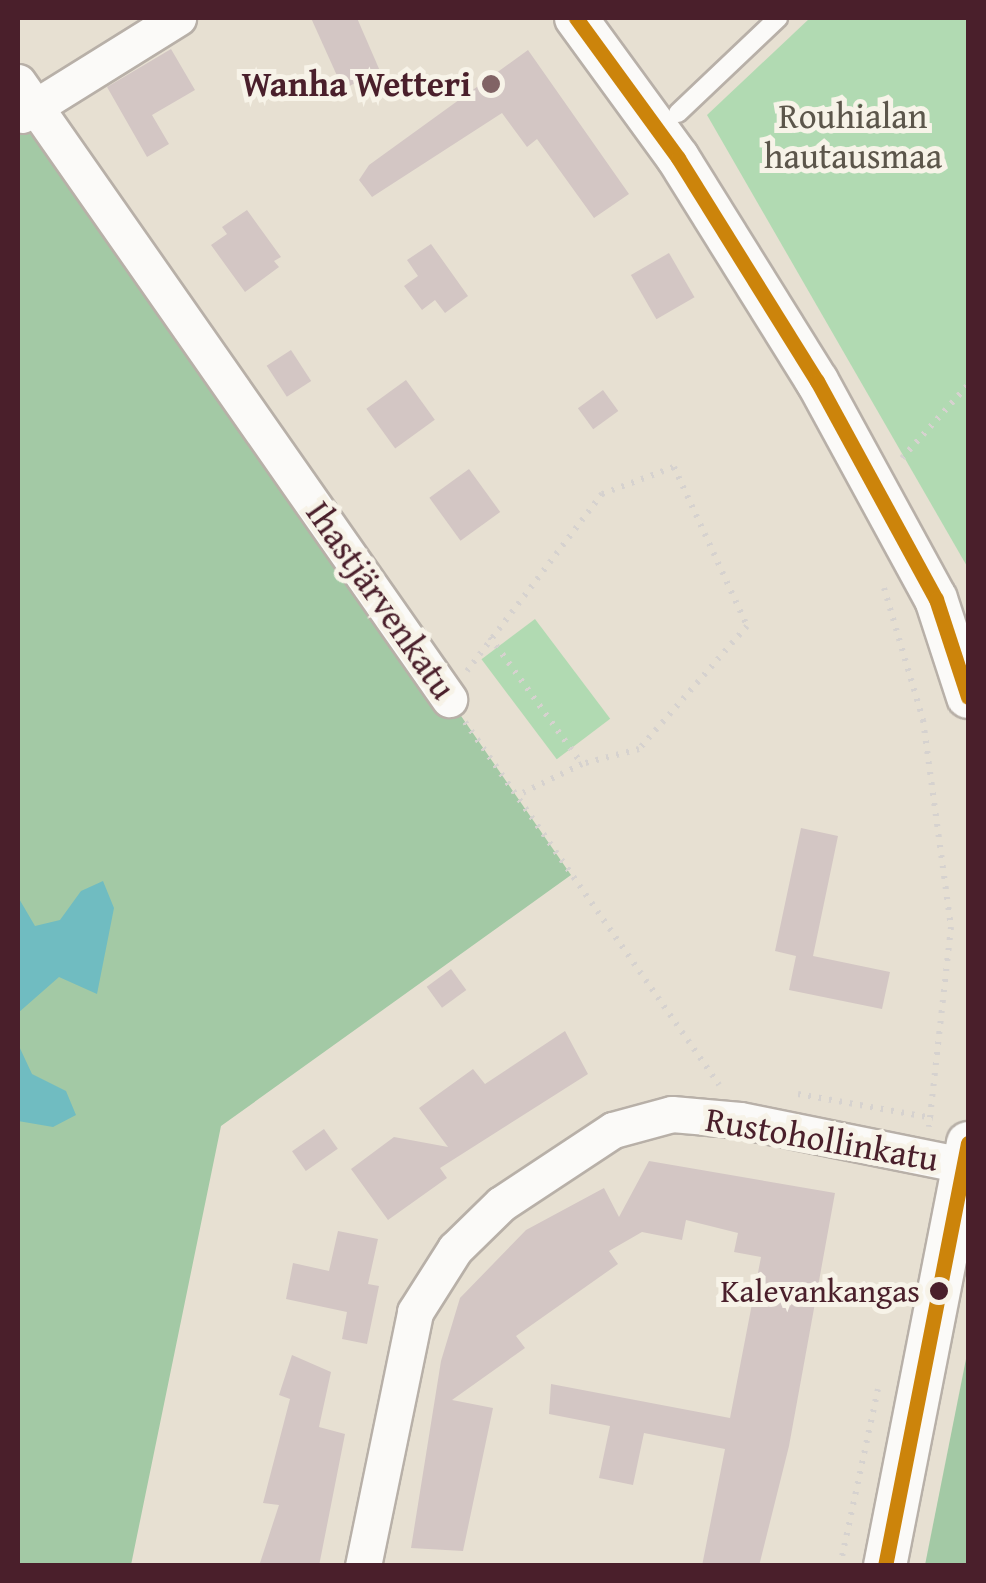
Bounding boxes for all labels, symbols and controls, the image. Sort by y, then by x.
place label: Wanha Wetteri [241,63,471,105]
marker: Wanha Wetteri [480,73,502,95]
park label: Rouhialan hautausmaa [764,95,942,177]
street label: Ihastjärvenkatu [297,493,465,707]
street label: Rustohollinkatu [702,1098,942,1180]
place label: Kalevankangas [720,1272,920,1310]
marker: Kalevankangas [929,1281,949,1301]

